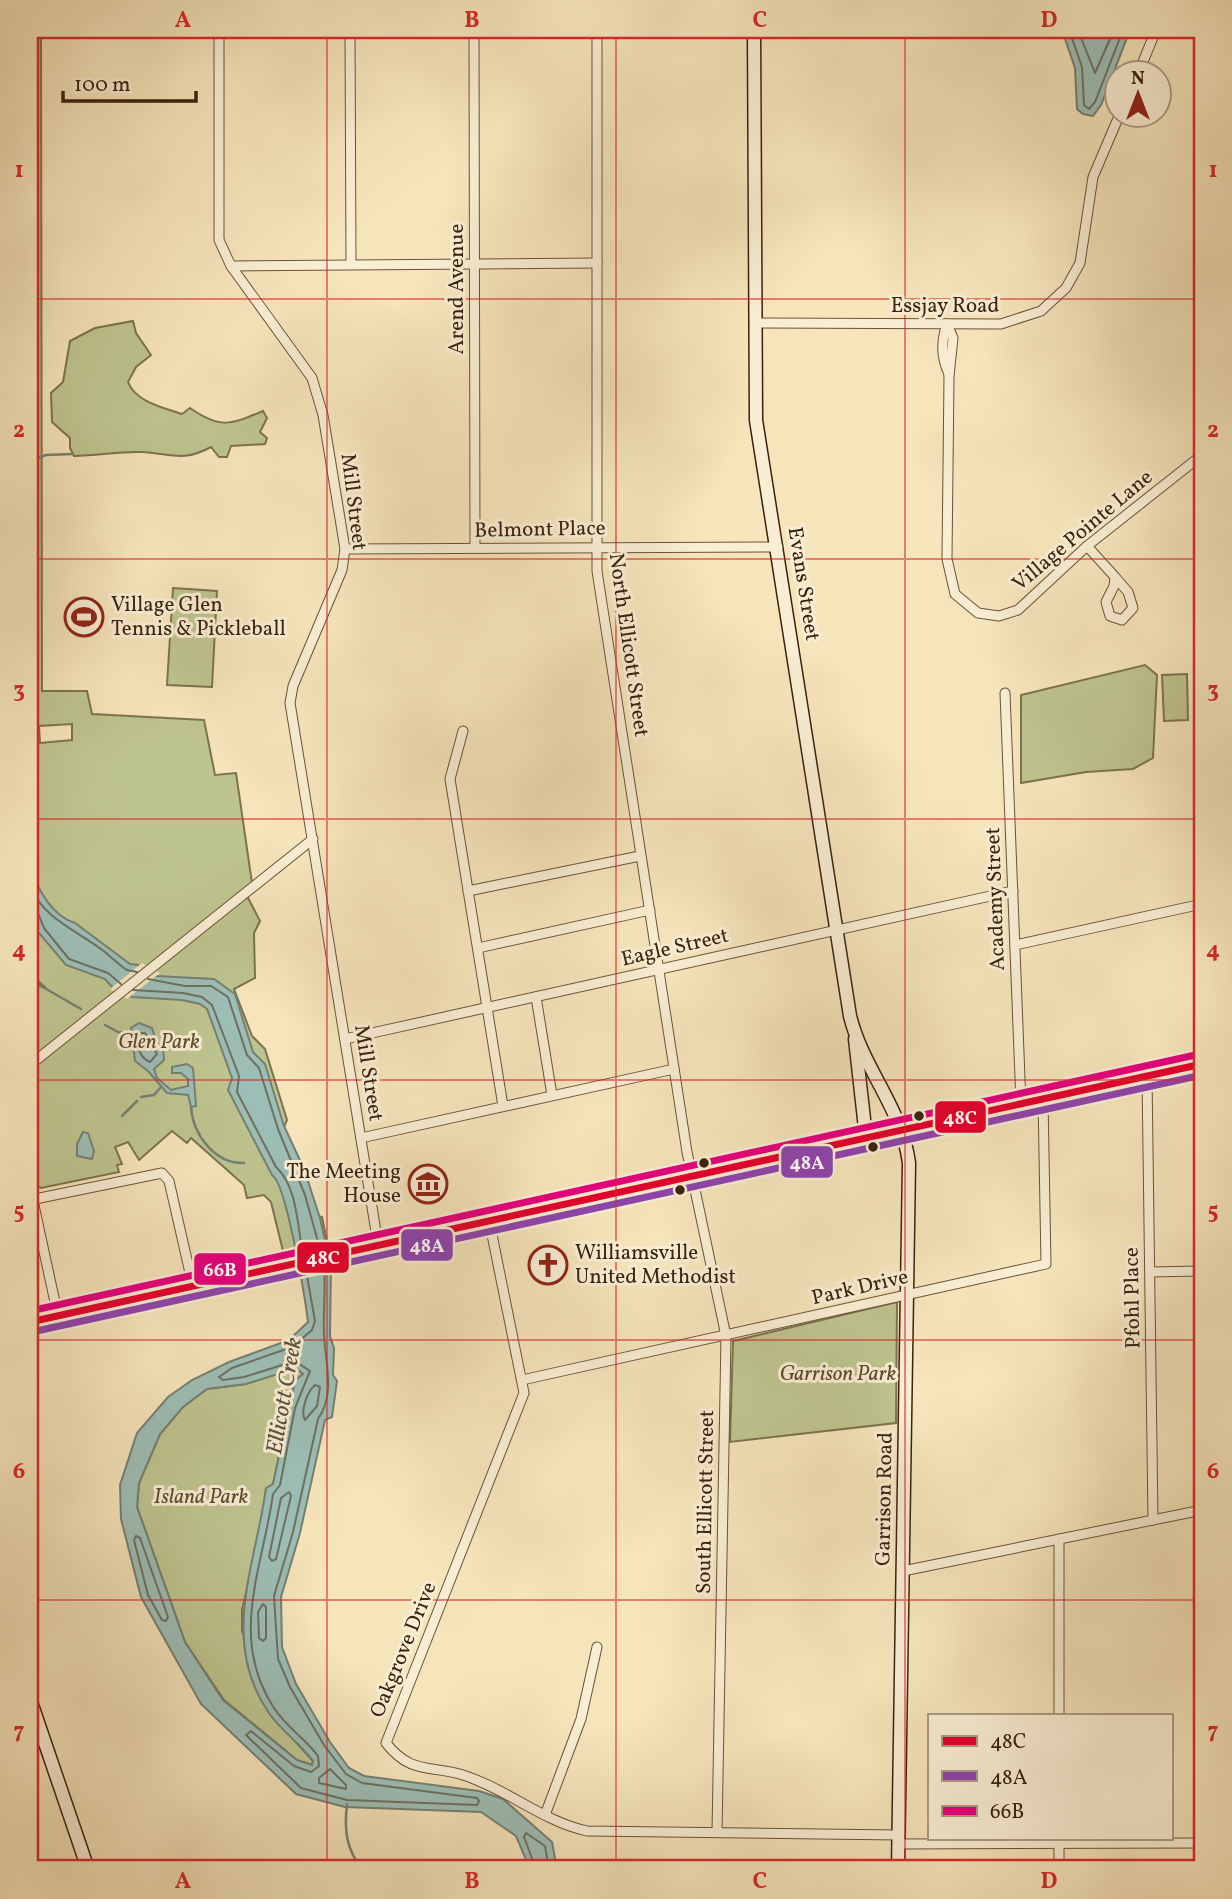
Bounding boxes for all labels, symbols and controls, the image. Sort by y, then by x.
text: A [175,5,191,37]
text: B [464,5,480,37]
text: C [753,5,767,37]
text: D [1041,5,1058,37]
scale bar [63,60,196,104]
north arrow [1102,60,1172,130]
text: N [1131,66,1145,92]
text: 100 m [74,71,131,100]
text: 1 [14,155,24,187]
text: 1 [1208,155,1218,187]
street label: Arend Avenue [443,224,472,354]
street label: Essjay Road [891,292,999,321]
text: 2 [13,415,25,447]
text: 2 [1207,415,1219,447]
street label: Mill Street [333,452,373,552]
street label: Village Pointe Lane [1006,463,1160,598]
street label: Belmont Place [474,514,606,546]
street label: Evans Street [780,525,826,643]
street label: North Ellicott Street [601,551,655,739]
place label: Village Glen Tennis & Pickleball [111,591,286,644]
sports icon: Village Glen Tennis & Pickleball [63,596,105,638]
text: 3 [13,675,25,707]
text: 3 [1207,675,1219,707]
street label: Academy Street [979,827,1013,971]
street label: Eagle Street [618,922,732,974]
text: 4 [12,935,26,967]
text: 4 [1206,935,1220,967]
street label: Mill Street [346,1022,390,1124]
park label: Glen Park [118,1028,200,1057]
line badge: 48C [934,1100,987,1134]
text: 48C [943,1106,977,1132]
unlabelled marker [912,1109,926,1123]
unlabelled marker [866,1140,880,1154]
line badge: 48A [780,1145,834,1179]
text: 48A [789,1151,825,1177]
unlabelled marker [697,1156,711,1170]
place label: The Meeting House [286,1158,401,1211]
museum icon: The Meeting House [407,1163,449,1205]
unlabelled marker [673,1183,687,1197]
text: 5 [13,1196,25,1228]
text: 5 [1207,1196,1219,1228]
line badge: 48A [400,1228,454,1262]
text: 48A [409,1234,445,1260]
place label: Williamsville United Methodist [575,1239,736,1292]
line badge: 48C [296,1241,350,1274]
church icon: Williamsville United Methodist [527,1244,569,1286]
text: 48C [306,1246,340,1272]
street label: Pfohl Place [1118,1247,1148,1349]
line badge: 66B [193,1252,247,1286]
text: 66B [203,1258,237,1284]
street label: Park Drive [809,1263,911,1313]
water label: Ellicott Creek [259,1335,311,1457]
park label: Garrison Park [780,1360,897,1389]
street label: South Ellicott Street [690,1409,722,1595]
street label: Garrison Road [869,1432,901,1566]
text: 6 [13,1456,25,1488]
text: 6 [1207,1456,1219,1488]
park label: Island Park [154,1483,249,1512]
street label: Oakgrove Drive [364,1578,444,1722]
legend [928,1714,1172,1840]
text: 7 [14,1716,25,1748]
text: 7 [1208,1716,1219,1748]
text: 48C [990,1728,1027,1757]
text: 48A [990,1764,1028,1793]
text: 66B [990,1798,1024,1827]
text: A [175,1866,191,1898]
text: B [464,1866,480,1898]
text: C [753,1866,767,1898]
text: D [1041,1866,1058,1898]

